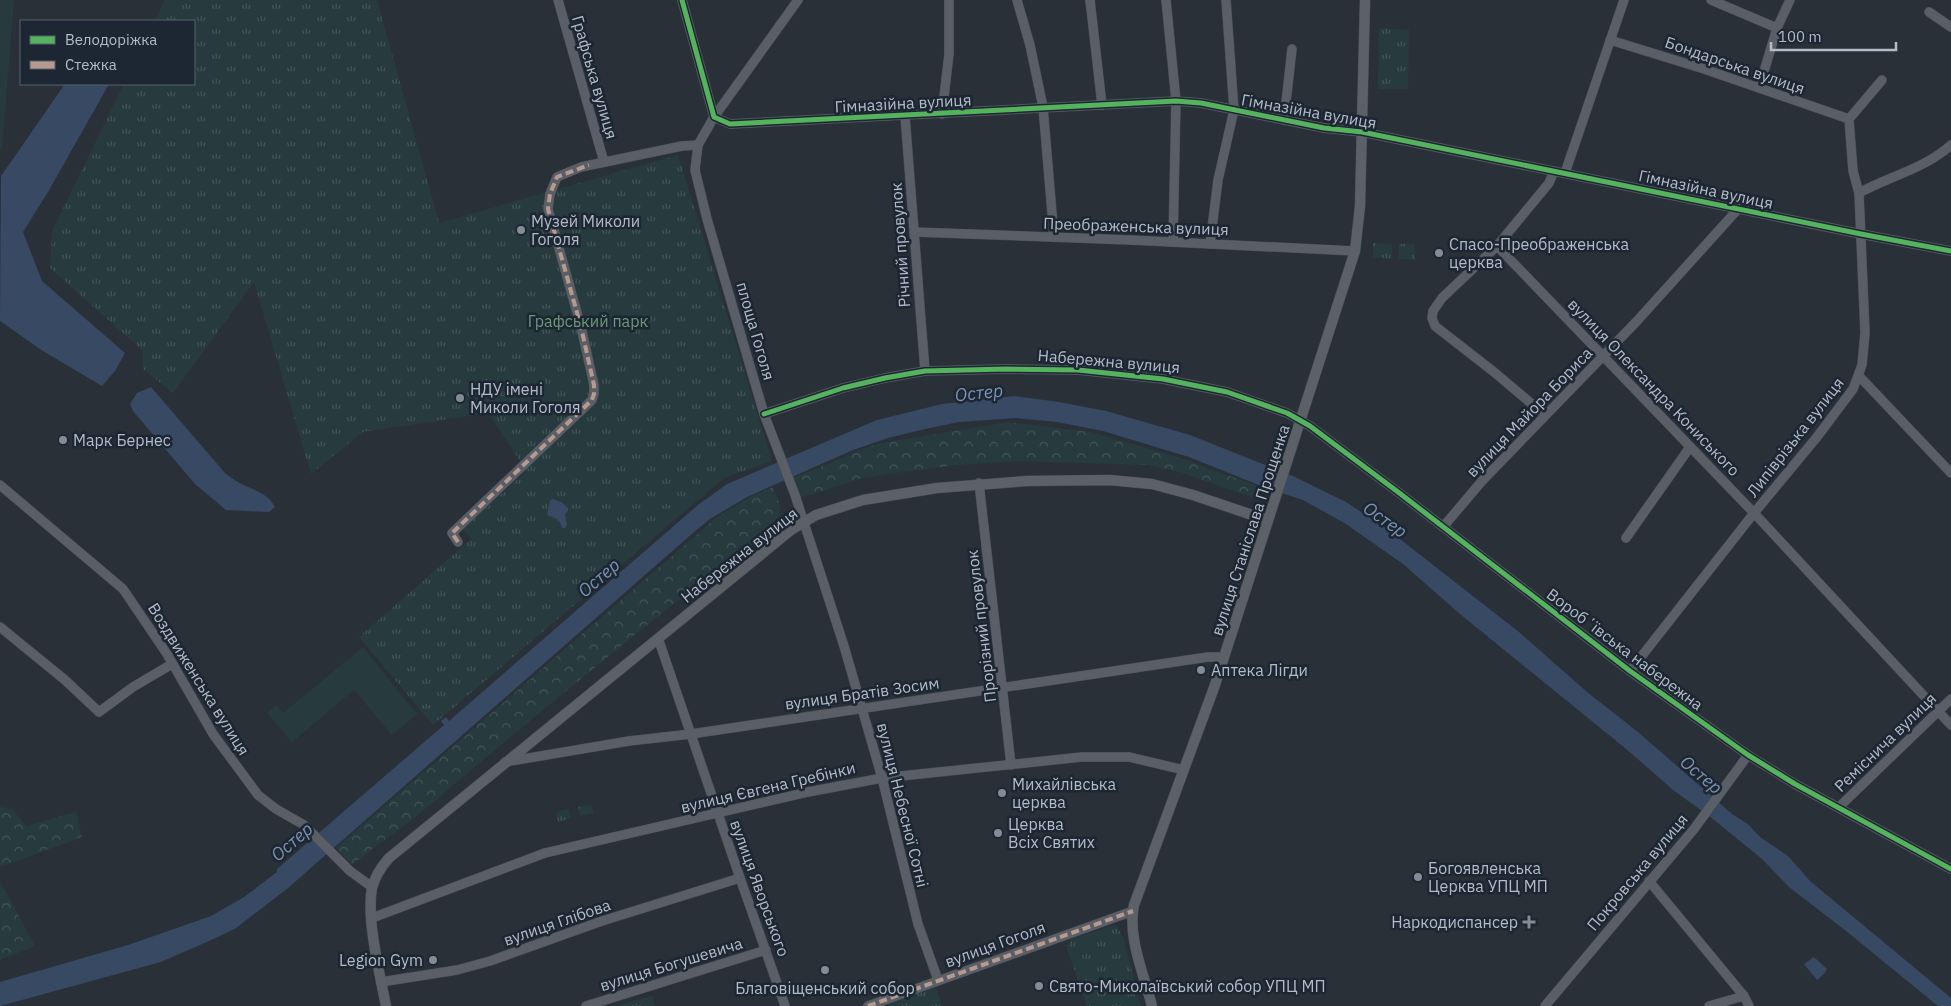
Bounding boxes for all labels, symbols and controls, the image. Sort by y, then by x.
street label: Графська вулиця [568,13,622,141]
legend [20,20,195,85]
scale bar [1771,20,1896,52]
text: 100 m [1778,27,1822,46]
text: Велодоріжка [65,30,157,49]
street label: Бондарська вулиця [1663,32,1807,98]
text: Стежка [65,55,117,74]
street label: Гімназійна вулиця [834,89,972,117]
street label: Гімназійна вулиця [1240,89,1378,133]
street label: Гімназійна вулиця [1637,165,1775,213]
street label: Річний провулок [886,182,914,308]
place label: Музей Миколи Гоголя [531,211,640,249]
street label: Преображенська вулиця [1043,213,1229,239]
marker: Музей Миколи Гоголя [515,224,527,236]
place label: Спасо-Преображенська церква [1449,234,1629,272]
marker: Спасо-Преображенська церква [1433,247,1445,259]
street label: площа Гоголя [732,280,780,382]
street label: вулиця Олександра Кониського [1564,294,1744,480]
park label: Графський парк [528,311,648,331]
street label: вулиця Майора Бориса [1462,343,1597,481]
street label: Набережна вулиця [1037,345,1181,377]
street label: Липіврізька вулиця [1742,373,1848,501]
place label: НДУ імені Миколи Гоголя [470,379,581,417]
water label: Остер [954,379,1004,406]
marker: НДУ імені Миколи Гоголя [454,392,466,404]
street label: вулиця Станіслава Прощенка [1206,421,1294,638]
place label: Марк Бернес [73,430,171,450]
marker: Марк Бернес [57,434,69,446]
water label: Остер [1359,496,1412,543]
street label: Набережна вулиця [677,503,801,607]
street label: Прорізний провулок [962,548,1000,703]
water label: Остер [573,553,624,602]
street label: Воробʼївська набережна [1543,584,1707,715]
street label: Воздвиженська вулиця [144,599,254,759]
place label: Аптека Лігди [1211,660,1308,680]
marker: Аптека Лігди [1195,664,1207,676]
street label: вулиця Братів Зосим [783,672,941,714]
street label: Реміснича вулиця [1830,688,1940,796]
street label: вулиця Небесної Сотні [873,721,933,889]
water label: Остер [1675,750,1727,799]
street label: вулиця Євгена Гребінки [679,757,857,817]
place label: Михайлівська церква [1012,774,1116,812]
marker: Михайлівська церква [996,787,1008,799]
street label: Покровська вулиця [1582,809,1692,935]
place label: Церква Всіх Святих [1008,814,1095,852]
water label: Остер [266,817,317,866]
street label: вулиця Яворського [726,817,794,959]
marker: Церква Всіх Святих [992,827,1004,839]
place label: Богоявленська Церква УПЦ МП [1428,858,1548,896]
marker: Богоявленська Церква УПЦ МП [1412,871,1424,883]
street label: вулиця Глібова [501,894,614,950]
place label: Наркодиспансер [1391,912,1518,932]
marker: Наркодиспансер [1522,915,1536,929]
street label: вулиця Гоголя [942,917,1048,971]
street label: вулиця Богушевича [597,933,745,995]
place label: Legion Gym [339,950,423,970]
marker: Legion Gym [427,954,439,966]
marker: Благовіщенський собор [819,964,831,976]
place label: Свято-Миколаївський собор УПЦ МП [1049,976,1325,996]
place label: Благовіщенський собор [735,978,915,998]
marker: Свято-Миколаївський собор УПЦ МП [1033,980,1045,992]

